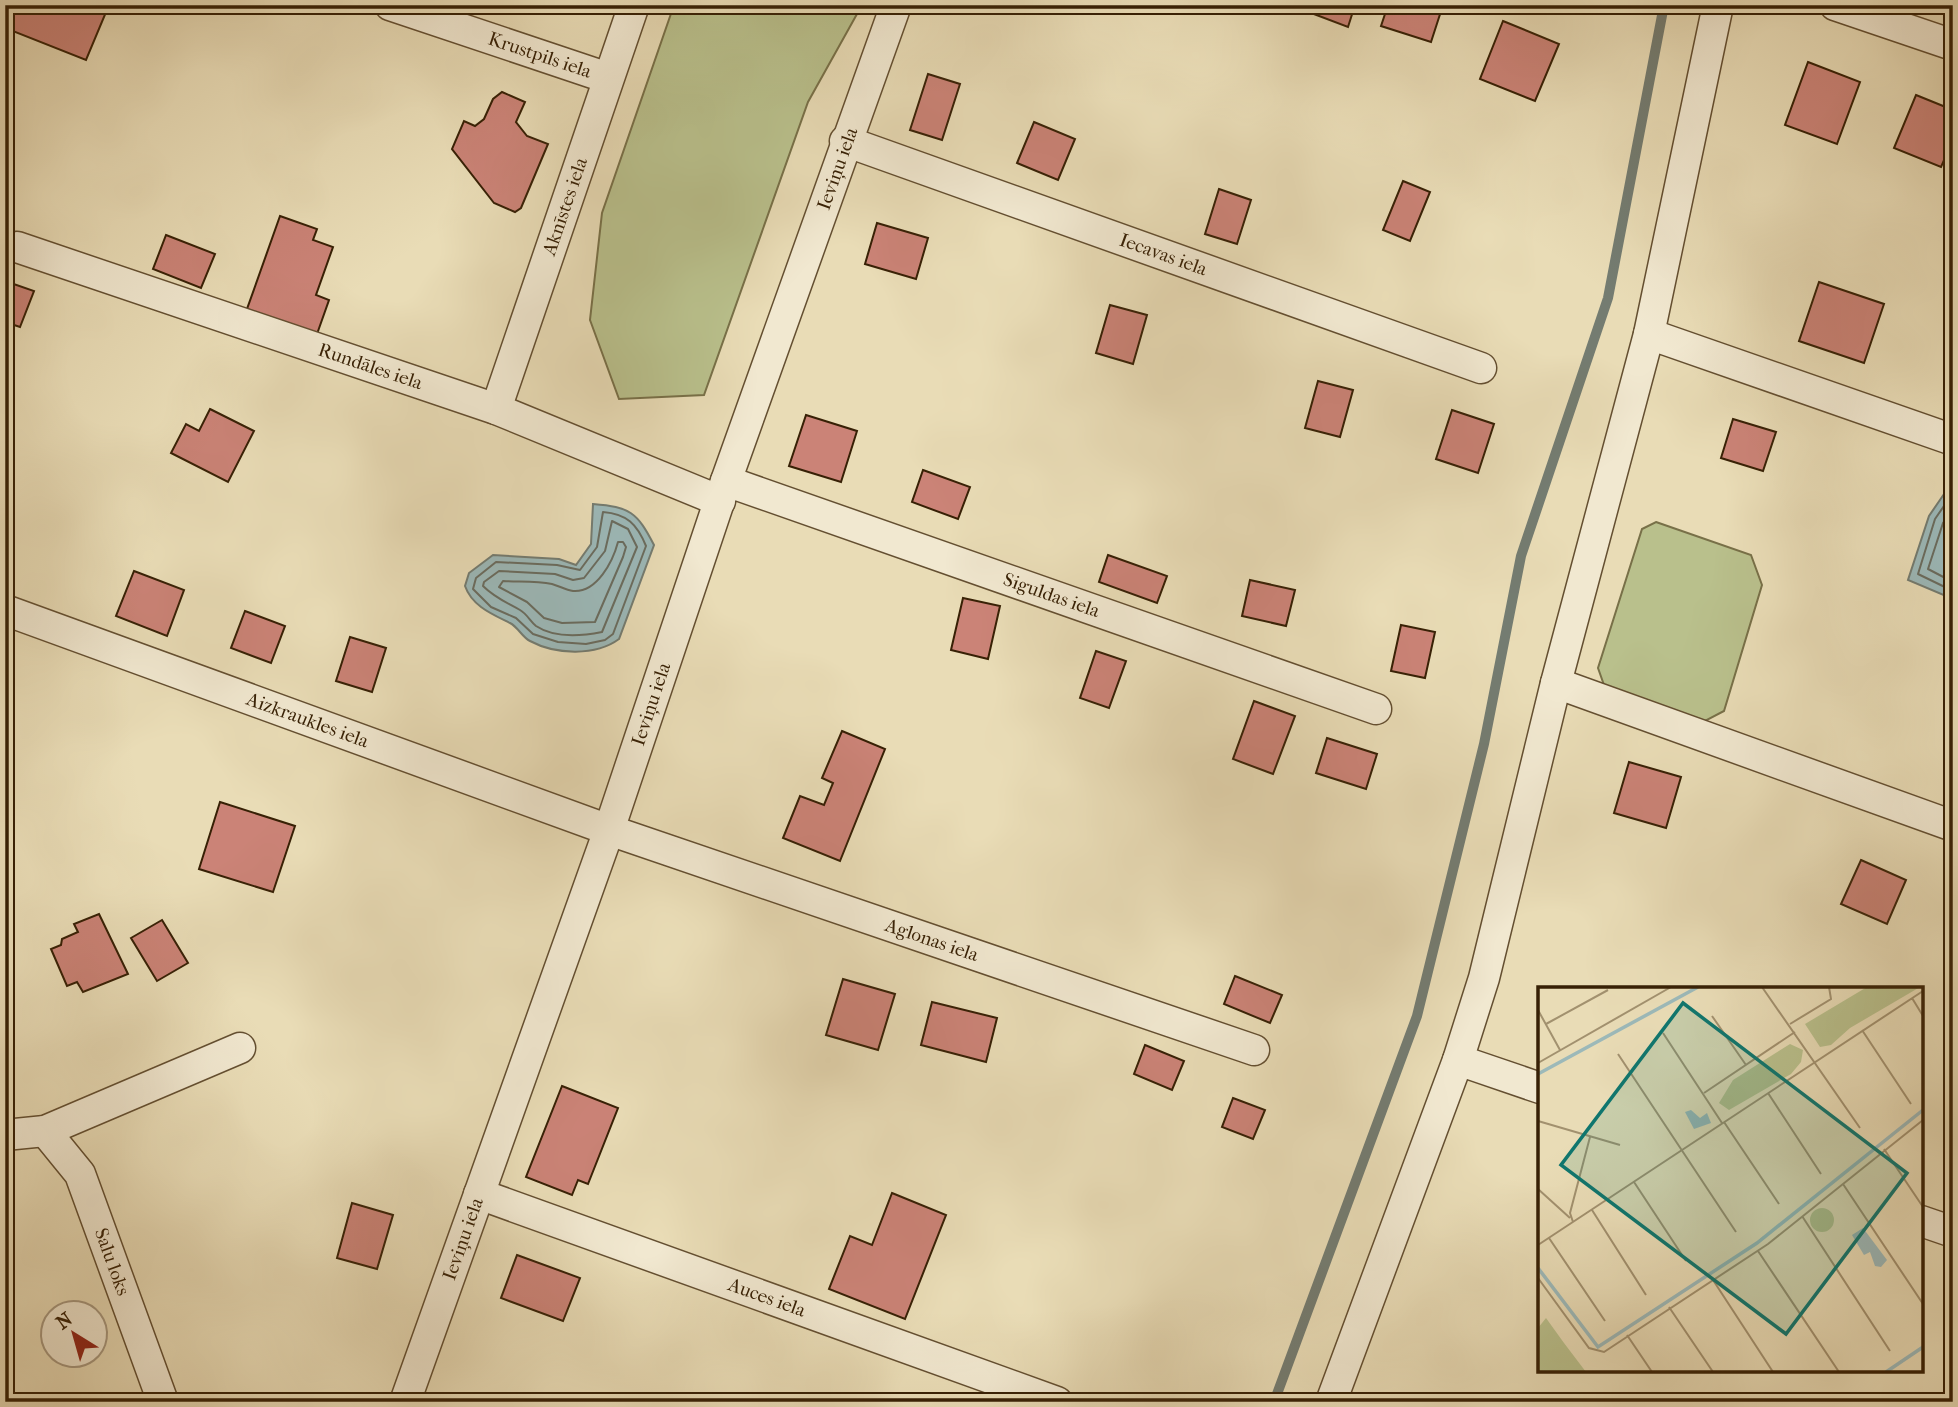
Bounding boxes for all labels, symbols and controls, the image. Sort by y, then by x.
street label: Krustpils iela [485,28,595,83]
street label: Ieviņu iela [813,124,862,213]
street label: Aknīstes iela [538,155,592,259]
street label: Iecavas iela [1117,229,1210,280]
street label: Rundāles iela [315,339,426,394]
street label: Siguldas iela [1000,568,1103,622]
street label: Ieviņu iela [627,660,675,748]
street label: Aizkraukles iela [243,688,372,753]
street label: Aglonas iela [882,914,982,966]
inset map [1538,987,1923,1372]
street label: Ieviņu iela [438,1195,488,1283]
street label: Salu loks [90,1225,134,1299]
street label: Auces iela [724,1273,809,1322]
north arrow [38,1298,108,1368]
text: N [52,1308,77,1334]

